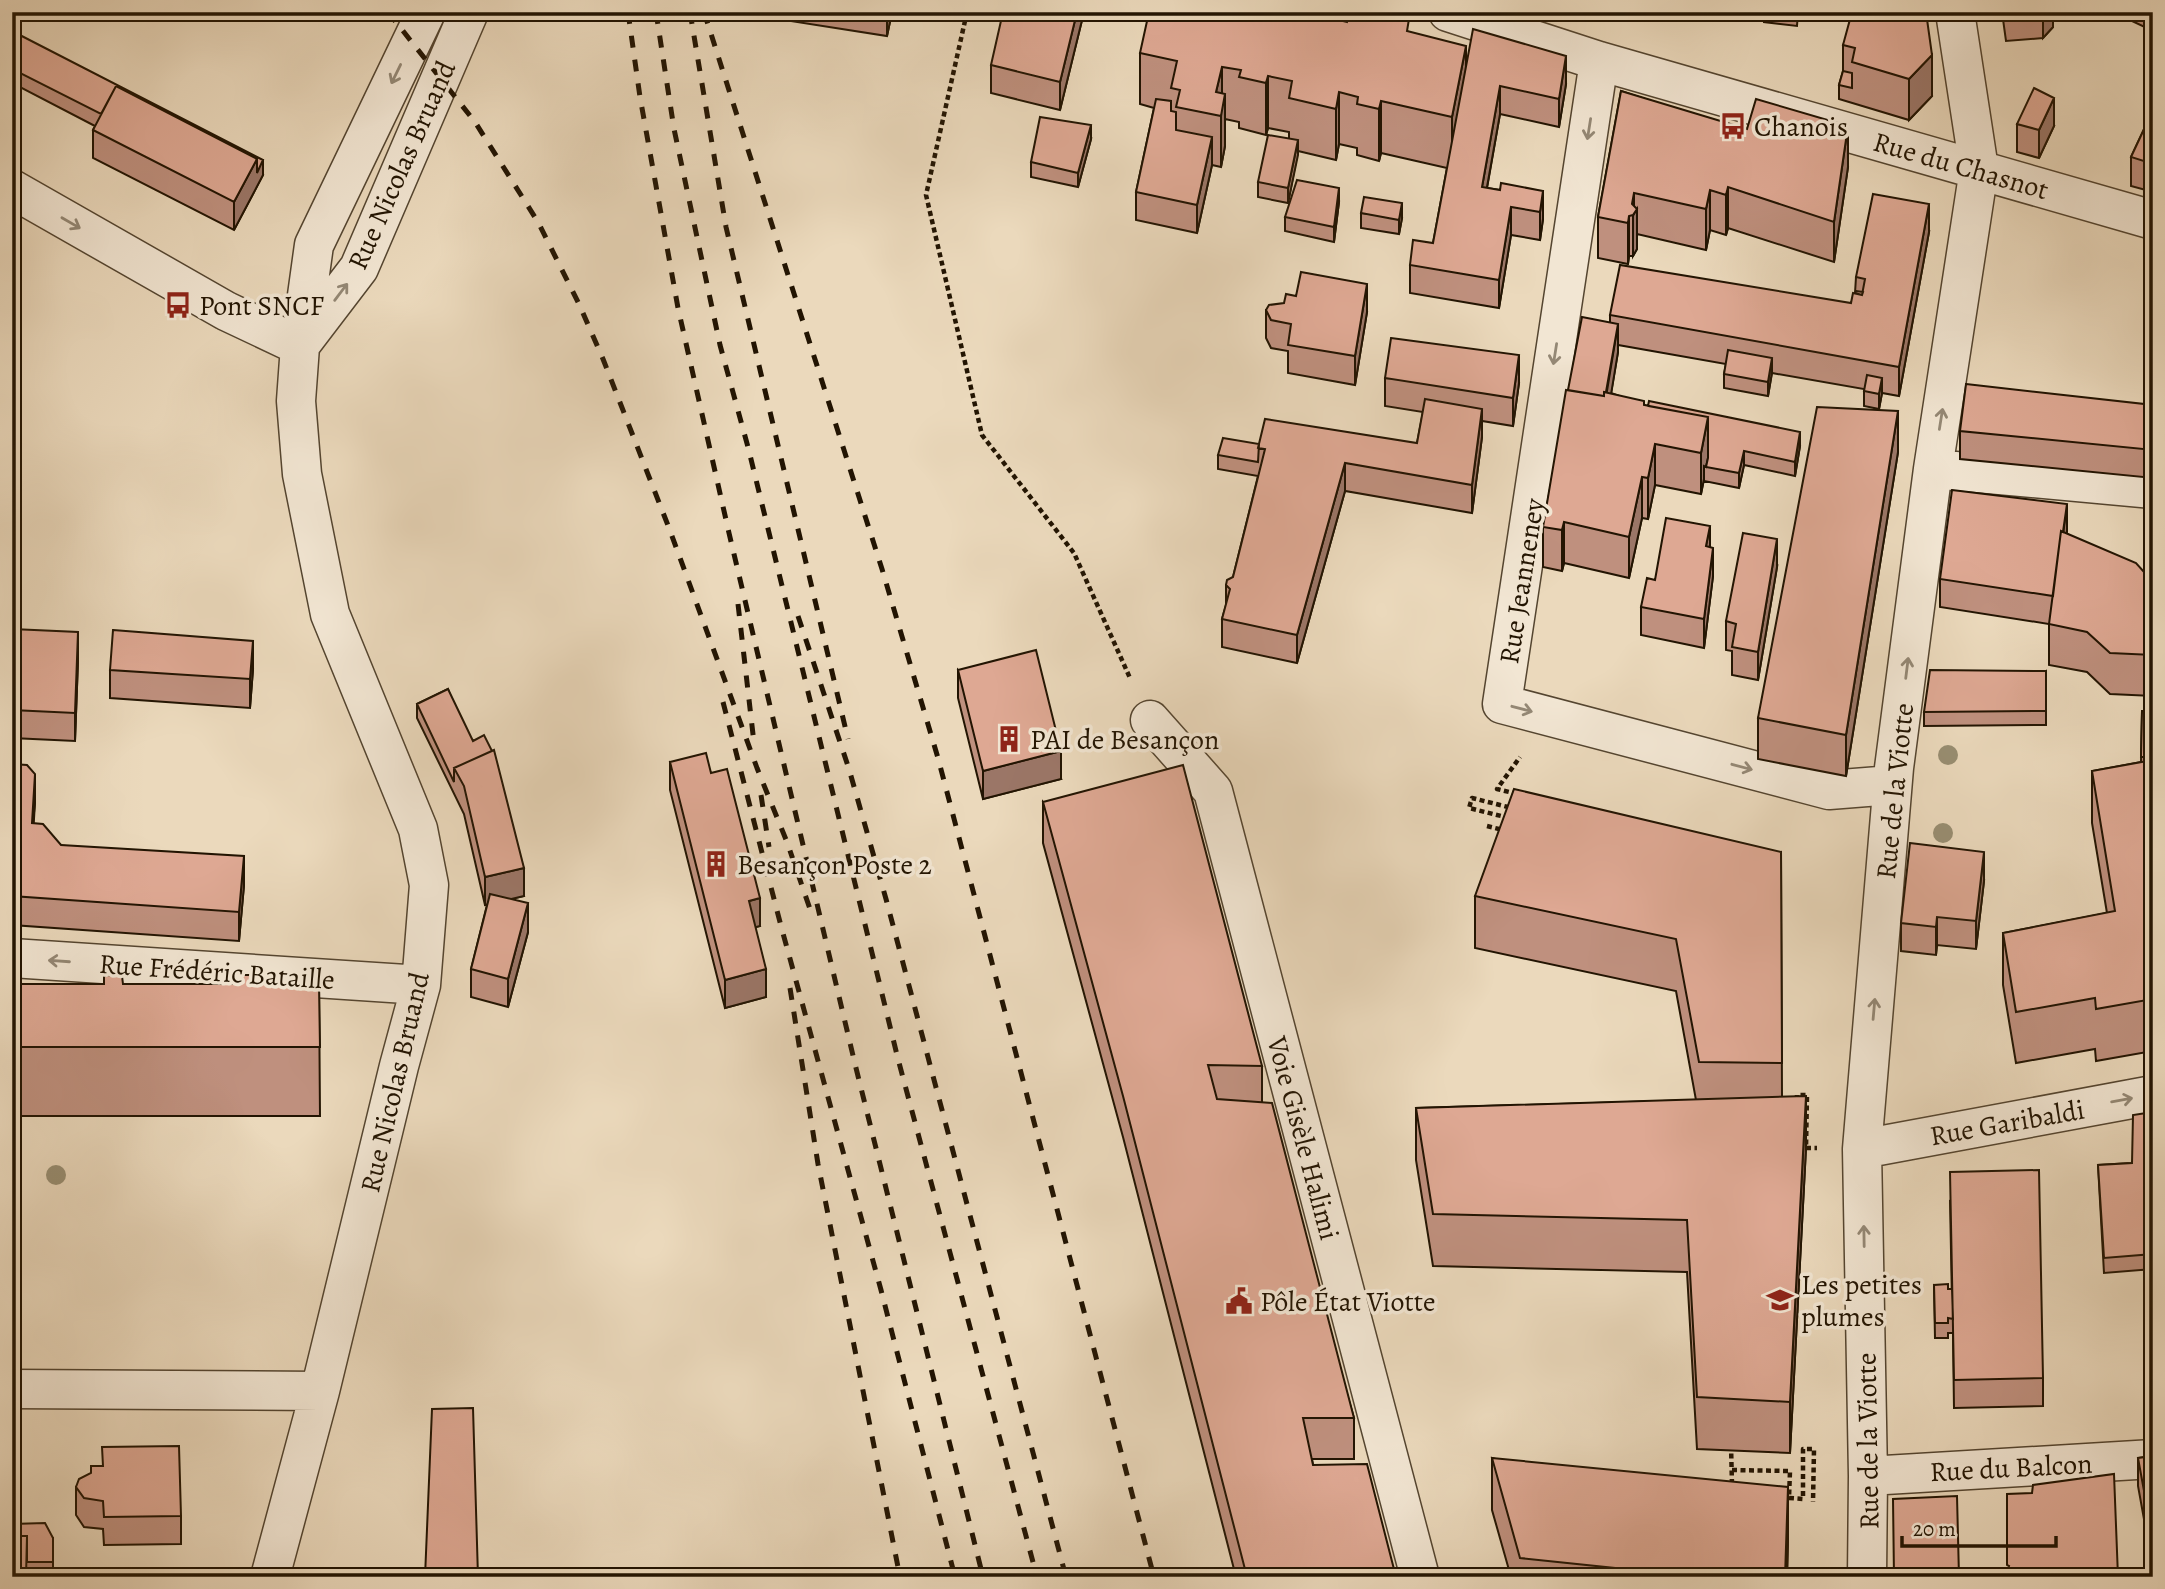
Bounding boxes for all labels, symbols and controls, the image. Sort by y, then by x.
street label: Rue Nicolas Bruand [339,54,465,276]
one-way arrow [389,63,403,84]
place label: Chanois [1754,108,1848,146]
bus stop icon: Chanois [1718,111,1748,141]
one-way arrow [1582,117,1595,140]
street label: Rue du Chasnot [1869,123,2053,209]
one-way arrow [61,216,81,230]
one-way arrow [333,282,348,301]
place label: Pont SNCF [199,287,324,325]
bus stop icon: Pont SNCF [163,290,193,320]
one-way arrow [1548,342,1561,364]
one-way arrow [1935,408,1948,431]
street label: Rue Jeanneney [1490,495,1554,666]
one-way arrow [1901,658,1914,680]
street label: Rue de la Viotte [1867,701,1923,881]
one-way arrow [1510,703,1533,716]
place label: PAI de Besançon [1030,721,1219,759]
building icon: PAI de Besançon [994,724,1024,754]
one-way arrow [1730,761,1753,774]
place label: Besançon Poste 2 [737,846,932,884]
building icon: Besançon Poste 2 [701,849,731,879]
street label: Rue Frédéric Bataille [98,945,336,999]
one-way arrow [49,954,71,967]
street label: Rue Nicolas Bruand [351,967,439,1196]
one-way arrow [1867,998,1880,1021]
street label: Voie Gisèle Halimi [1257,1031,1348,1244]
street label: Rue Garibaldi [1927,1091,2088,1155]
one-way arrow [2110,1093,2133,1107]
one-way arrow [1857,1225,1870,1248]
place label: Les petites plumes [1801,1266,1922,1336]
place label: Pôle État Viotte [1260,1283,1435,1321]
school or university icon: Les petites plumes [1765,1285,1795,1315]
public building icon: Pôle État Viotte [1224,1286,1254,1316]
street label: Rue de la Viotte [1847,1352,1889,1530]
street label: Rue du Balcon [1929,1445,2093,1491]
scale bar [1902,1505,2056,1549]
text: 20 m [1913,1515,1956,1543]

